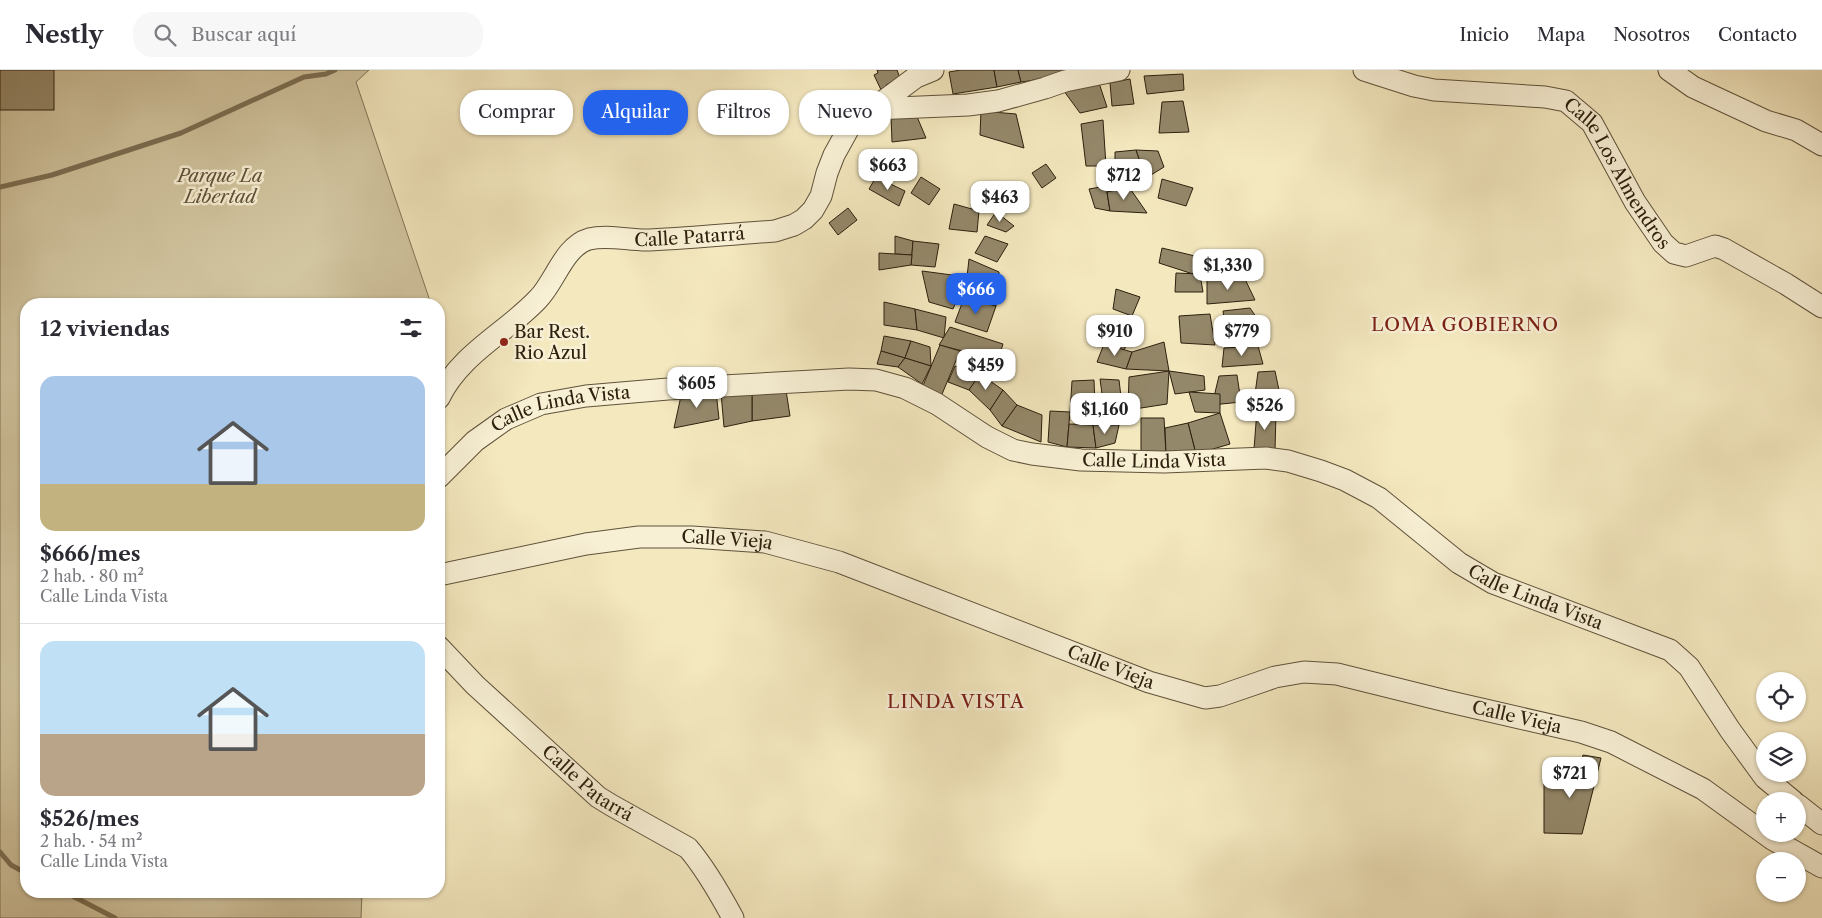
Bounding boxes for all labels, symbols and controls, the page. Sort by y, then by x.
search box [133,12,483,57]
text: Nestly [25,20,103,49]
icon: search [151,21,179,49]
text: Buscar aquí [191,23,296,46]
text: Inicio [1460,24,1509,46]
text: Mapa [1537,24,1585,46]
text: Nosotros [1613,24,1690,46]
text: Contacto [1718,24,1797,46]
chip: Comprar [460,90,573,135]
chip: Alquilar [583,90,688,135]
chip: Filtros [698,90,789,135]
chip: Nuevo [799,90,891,135]
street label: Calle Los Almendros [1559,93,1674,254]
pin: $663 [858,148,918,191]
text: $663 [869,155,907,175]
pin: $712 [1094,158,1154,201]
park label: Parque La Libertad [176,165,263,208]
text: $712 [1107,165,1141,185]
pin: $463 [970,180,1030,223]
text: $463 [981,187,1019,207]
street label: Calle Patarrá [634,222,746,251]
pin: $1,330 [1187,248,1269,291]
text: $1,330 [1204,255,1252,275]
pin: $666 [946,272,1006,315]
text: $666 [957,279,995,299]
district label: LOMA GOBIERNO [1371,313,1559,336]
icon: filters [397,314,425,342]
pin: $910 [1085,314,1145,357]
pin: $779 [1212,314,1272,357]
text: 12 viviendas [40,316,170,341]
place label: Bar Rest. Rio Azul [514,321,590,364]
text: $910 [1097,321,1133,341]
text: $779 [1224,321,1260,341]
marker: Bar Rest. Rio Azul [498,336,510,348]
pin: $459 [956,348,1016,391]
text: $459 [968,355,1004,375]
pin: $605 [667,366,727,409]
text: $605 [678,373,716,393]
street label: Calle Linda Vista [487,381,632,437]
pin: $526 [1235,388,1295,431]
pin: $1,160 [1064,392,1146,435]
text: $526 [1247,395,1283,415]
text: $1,160 [1081,399,1129,419]
icon: home [188,408,278,498]
street label: Calle Linda Vista [1082,449,1227,473]
street label: Calle Vieja [682,526,776,555]
text: $666/mes [40,541,140,566]
street label: Calle Linda Vista [1464,560,1606,635]
text: 2 hab. · 80 m² [40,566,144,586]
text: Calle Linda Vista [40,586,168,606]
street label: Calle Vieja [1064,640,1157,694]
map controls [1756,672,1806,902]
button: locate [1756,672,1806,722]
icon: home [188,674,278,764]
district label: LINDA VISTA [887,690,1025,713]
street label: Calle Vieja [1470,696,1564,738]
button: layers [1756,732,1806,782]
street label: Calle Patarrá [537,740,637,826]
pin: $721 [1540,756,1600,799]
text: $721 [1553,763,1587,783]
button: + [1756,792,1806,842]
text: $526/mes [40,806,139,831]
text: 2 hab. · 54 m² [40,831,142,851]
text: Calle Linda Vista [40,851,168,871]
button: − [1756,852,1806,902]

